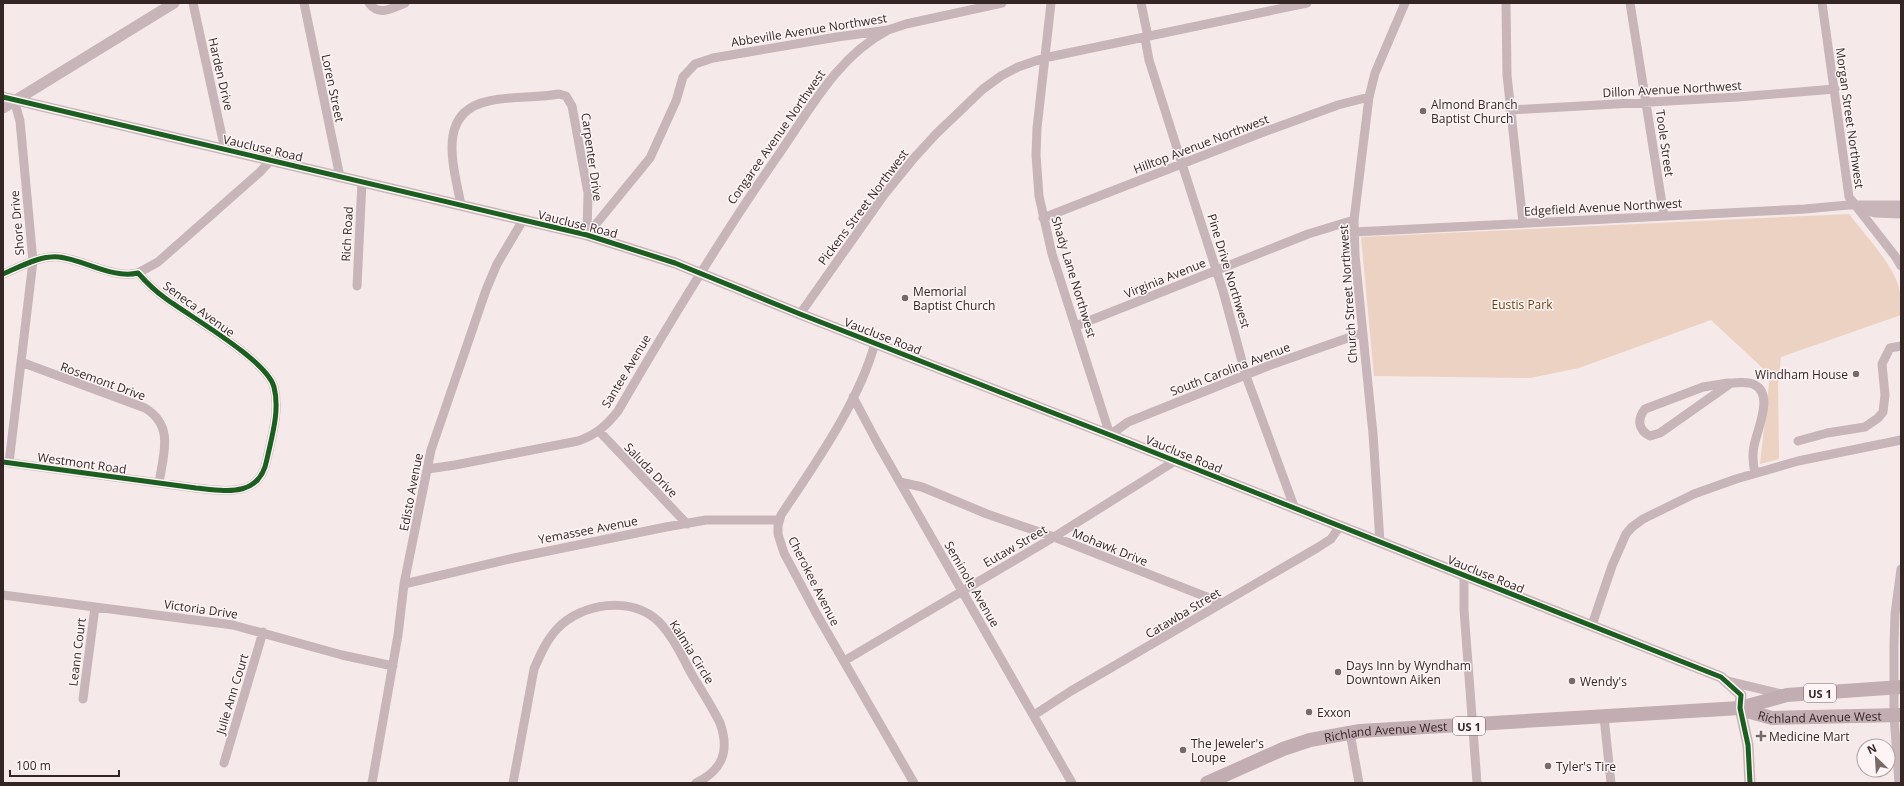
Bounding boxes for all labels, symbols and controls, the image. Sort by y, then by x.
street label: Abbeville Avenue Northwest [730,9,888,51]
street label: Harden Drive [204,36,238,112]
street label: Morgan Street Northwest [1832,46,1868,190]
street label: Loren Street [317,52,349,124]
street label: Congaree Avenue Northwest [723,66,829,208]
street label: Dillon Avenue Northwest [1602,77,1742,101]
place label: Almond Branch Baptist Church [1431,96,1518,127]
marker: Almond Branch Baptist Church [1418,106,1428,116]
street label: Toole Street [1652,108,1678,178]
street label: Hilltop Avenue Northwest [1131,110,1271,178]
street label: Carpenter Drive [577,112,607,202]
street label: Vaucluse Road [221,131,305,165]
street label: Pickens Street Northwest [814,146,912,268]
street label: Shore Drive [6,189,28,256]
street label: Edgefield Avenue Northwest [1524,194,1682,220]
street label: Rich Road [337,206,357,262]
street label: Vaucluse Road [536,206,620,242]
street label: Pine Drive Northwest [1204,212,1254,330]
street label: Shady Lane Northwest [1047,214,1101,340]
street label: Church Street Northwest [1335,224,1361,364]
street label: Virginia Avenue [1122,254,1209,302]
street label: Seneca Avenue [160,277,238,341]
place label: Memorial Baptist Church [913,283,995,314]
marker: Memorial Baptist Church [900,293,910,303]
park label: Eustis Park [1492,296,1553,313]
street label: Vaucluse Road [842,313,924,359]
street label: Santee Avenue [597,331,655,411]
street label: South Carolina Avenue [1168,338,1293,400]
street label: Rosemont Drive [58,358,148,404]
place label: Windham House [1755,366,1848,383]
marker: Windham House [1851,369,1861,379]
street label: Vaucluse Road [1143,431,1225,477]
street label: Saluda Drive [621,439,682,501]
street label: Westmont Road [36,448,128,478]
street label: Edisto Avenue [395,451,427,532]
street label: Yemassee Avenue [537,512,639,548]
street label: Eutaw Street [980,521,1050,571]
street label: Mohawk Drive [1070,524,1151,570]
street label: Cherokee Avenue [784,533,844,629]
street label: Seminole Avenue [940,538,1004,630]
street label: Vaucluse Road [1445,551,1527,597]
street label: Catawba Street [1142,584,1224,642]
street label: Victoria Drive [163,595,239,623]
street label: Leann Court [64,617,90,687]
street label: Kalmia Circle [666,617,718,687]
street label: Julie Ann Court [211,652,252,737]
place label: Days Inn by Wyndham Downtown Aiken [1346,657,1471,688]
marker: Days Inn by Wyndham Downtown Aiken [1333,667,1343,677]
place label: Wendy's [1580,673,1627,690]
marker: Wendy's [1567,676,1577,686]
road number: US 1 [1804,684,1836,702]
place label: Exxon [1317,704,1351,721]
street label: Richland Avenue West [1756,706,1882,727]
marker: Exxon [1304,707,1314,717]
street label: Richland Avenue West [1323,717,1448,746]
road number: US 1 [1453,717,1485,735]
place label: Medicine Mart [1769,728,1850,745]
marker: Medicine Mart [1756,731,1766,741]
place label: The Jeweler's Loupe [1191,735,1264,766]
north arrow [1856,738,1896,778]
text: N [1864,740,1879,757]
marker: The Jeweler's Loupe [1178,745,1188,755]
scale bar [10,752,119,778]
text: 100 m [16,757,51,774]
place label: Tyler's Tire [1556,758,1616,775]
marker: Tyler's Tire [1543,761,1553,771]

